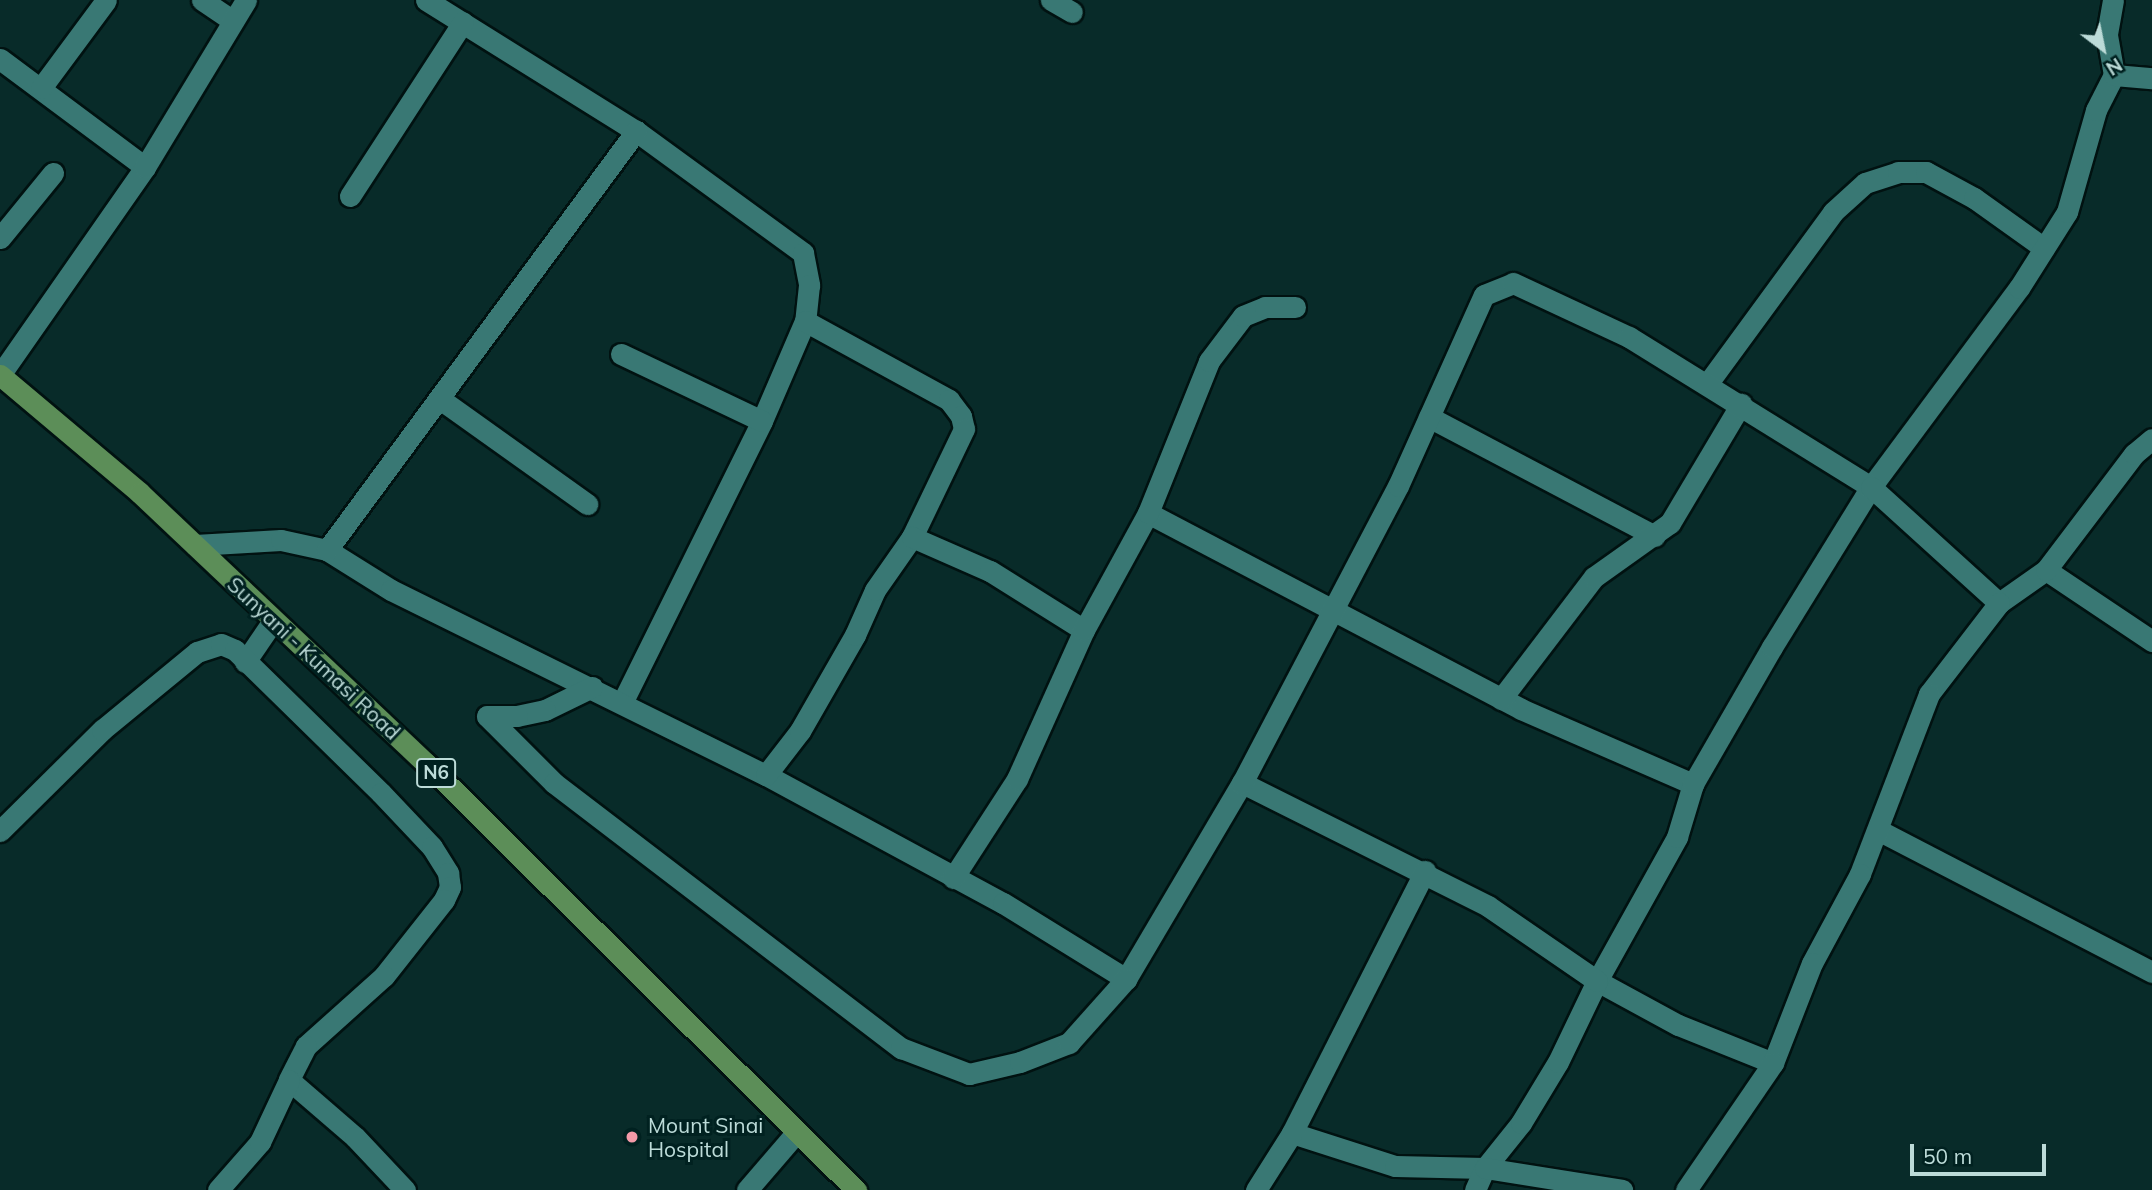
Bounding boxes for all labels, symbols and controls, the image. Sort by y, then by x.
north arrow [2068,14,2138,84]
text: N [2102,53,2127,81]
street label: Sunyani - Kumasi Road [222,571,406,745]
road number: N6 [415,758,457,788]
place label: Mount Sinai Hospital [648,1112,763,1162]
marker: Mount Sinai Hospital [622,1127,642,1147]
scale bar [1914,1130,2050,1174]
text: 50 m [1923,1143,1972,1169]

